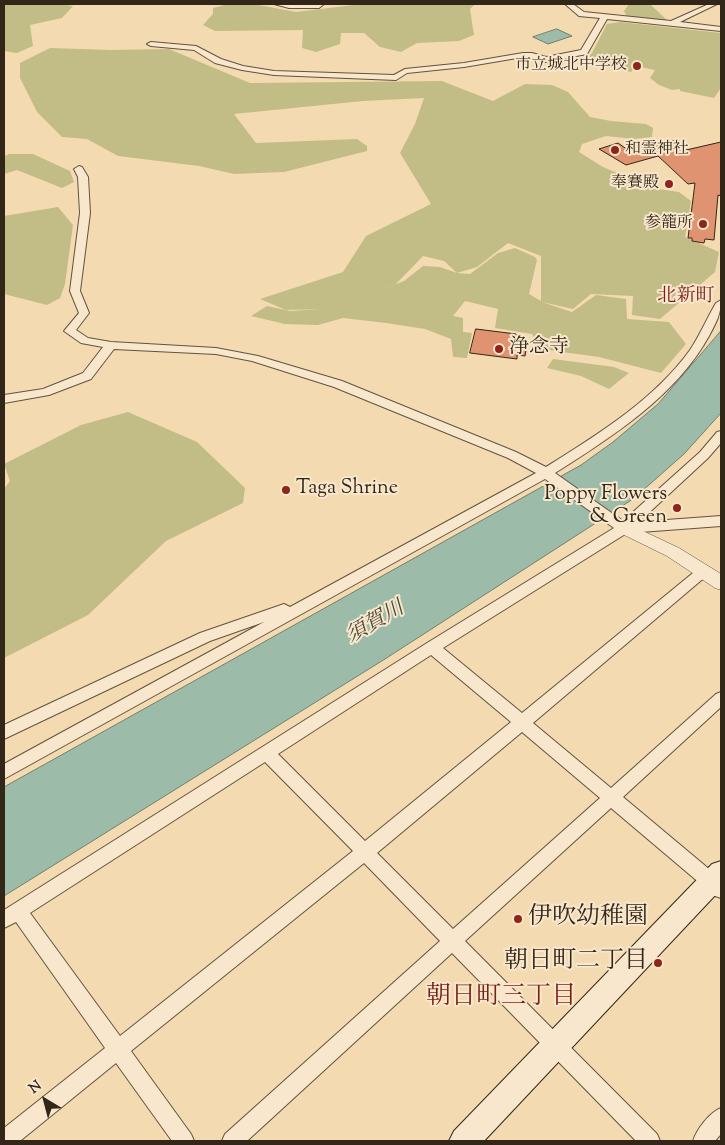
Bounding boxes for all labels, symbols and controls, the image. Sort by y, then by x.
place label: 市立城北中学校 [515,56,627,76]
marker: 市立城北中学校 [631,60,643,72]
place label: 和霊神社 [625,140,689,160]
marker: 和霊神社 [609,144,621,156]
place label: 奉賽殿 [611,174,659,194]
marker: 奉賽殿 [663,178,675,190]
place label: 参籠所 [645,214,693,234]
marker: 参籠所 [697,218,709,230]
district label: 北新町 [658,287,714,309]
place label: 浄念寺 [509,337,569,361]
marker: 浄念寺 [493,343,505,355]
place label: Taga Shrine [296,478,398,502]
marker: Taga Shrine [280,484,292,496]
place label: Poppy Flowers & Green [544,484,667,531]
marker: Poppy Flowers & Green [671,502,683,514]
water label: 須賀川 [342,597,410,651]
place label: 伊吹幼稚園 [528,905,648,933]
marker: 伊吹幼稚園 [512,913,524,925]
place label: 朝日町二丁目 [504,949,648,977]
marker: 朝日町二丁目 [652,957,664,969]
district label: 朝日町三丁目 [426,984,576,1014]
north arrow [20,1075,70,1125]
text: N [25,1077,46,1099]

